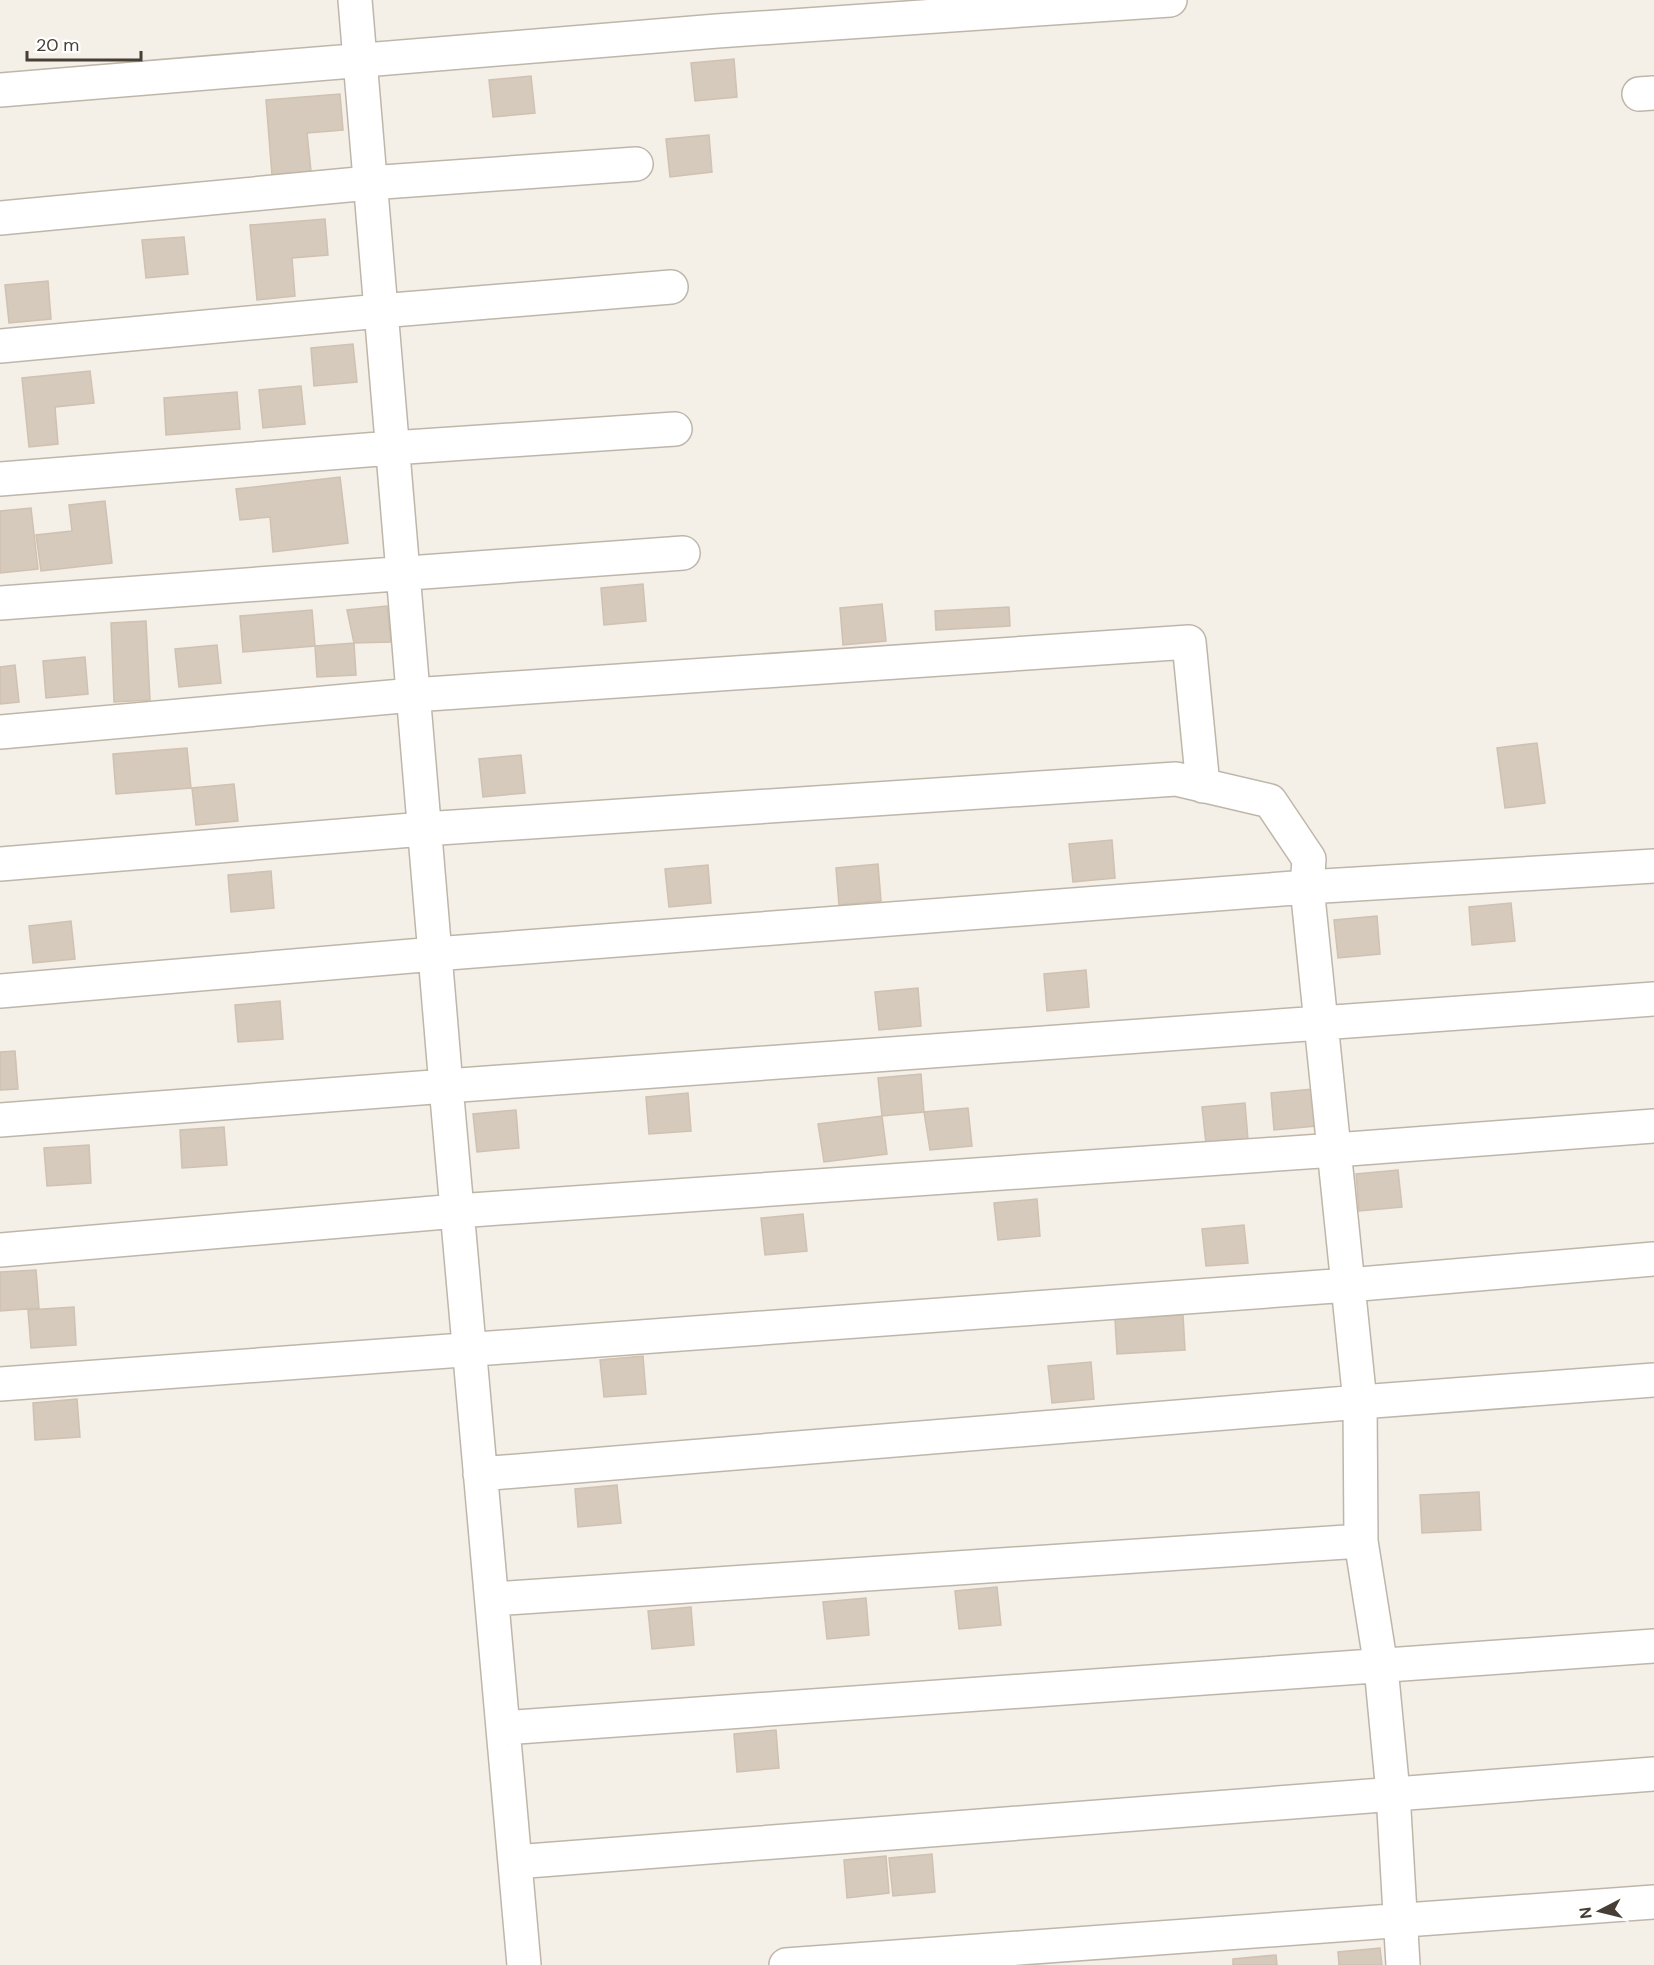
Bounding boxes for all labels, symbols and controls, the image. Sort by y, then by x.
scale bar [27,24,141,62]
text: 20 m [36,33,79,57]
north arrow [1570,1881,1630,1941]
text: N [1574,1906,1597,1920]

